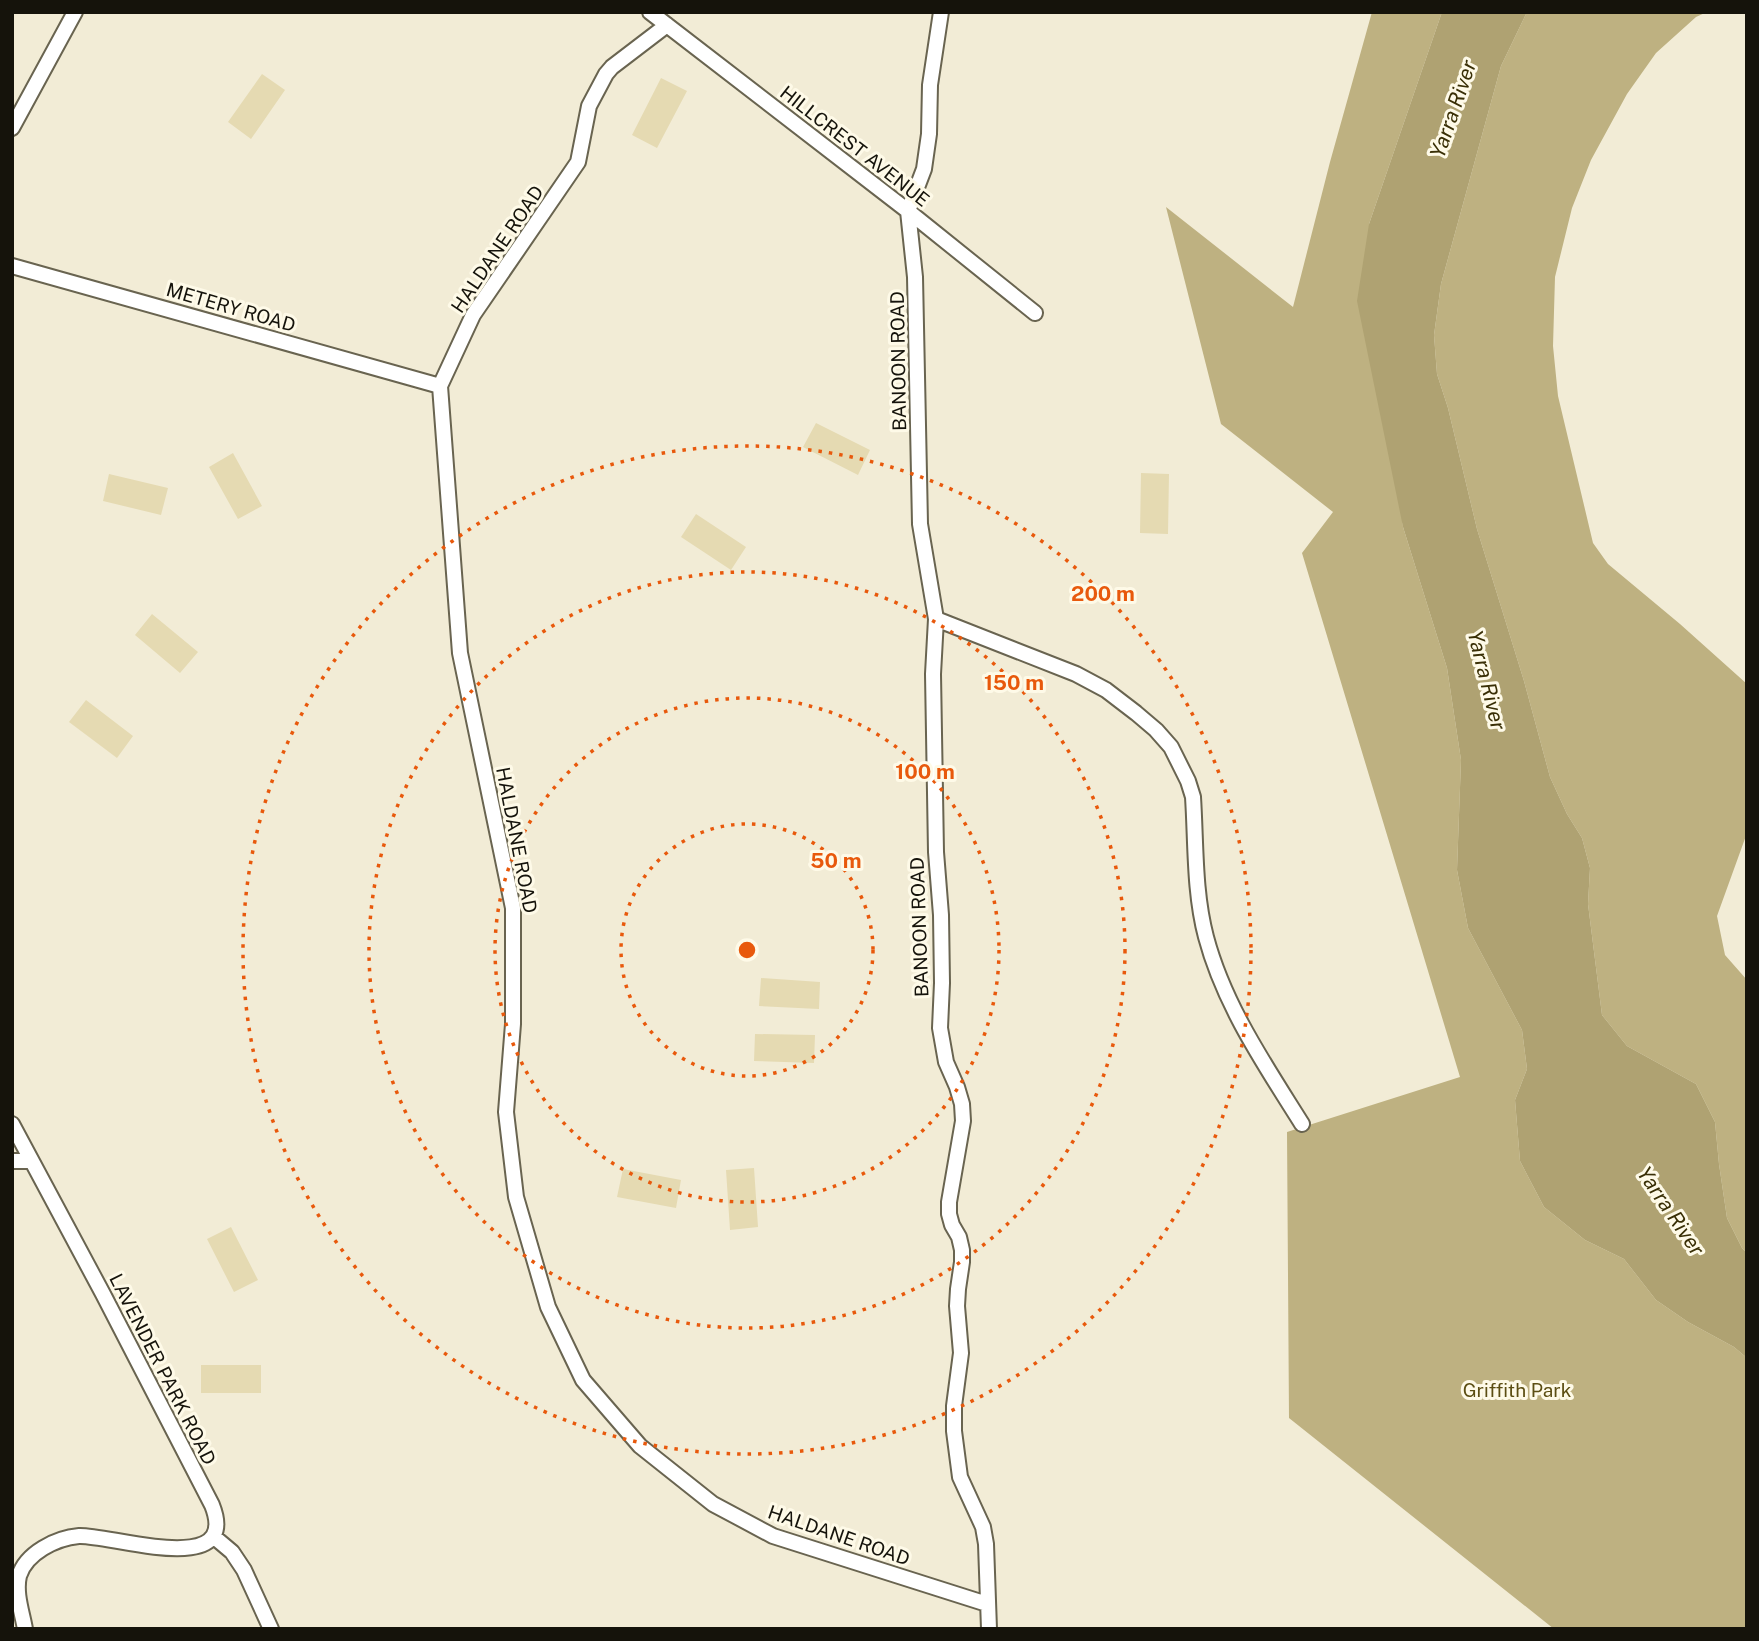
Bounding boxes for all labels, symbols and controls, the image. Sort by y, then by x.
water label: Yarra River [1425,56,1482,161]
street label: HILLCREST AVENUE [776,81,934,211]
street label: HALDANE ROAD [446,181,548,317]
street label: METERY ROAD [164,278,298,336]
street label: BANOON ROAD [886,291,910,431]
text: 200 m [1071,581,1135,606]
water label: Yarra River [1463,628,1512,733]
text: 150 m [984,670,1044,695]
text: 100 m [895,759,955,784]
street label: HALDANE ROAD [492,765,542,915]
text: 50 m [810,848,862,873]
street label: BANOON ROAD [906,857,932,997]
centre of rings [735,938,759,962]
water label: Yarra River [1632,1162,1710,1261]
street label: LAVENDER PARK ROAD [105,1270,221,1468]
park label: Griffith Park [1463,1379,1572,1401]
street label: HALDANE ROAD [765,1500,913,1570]

